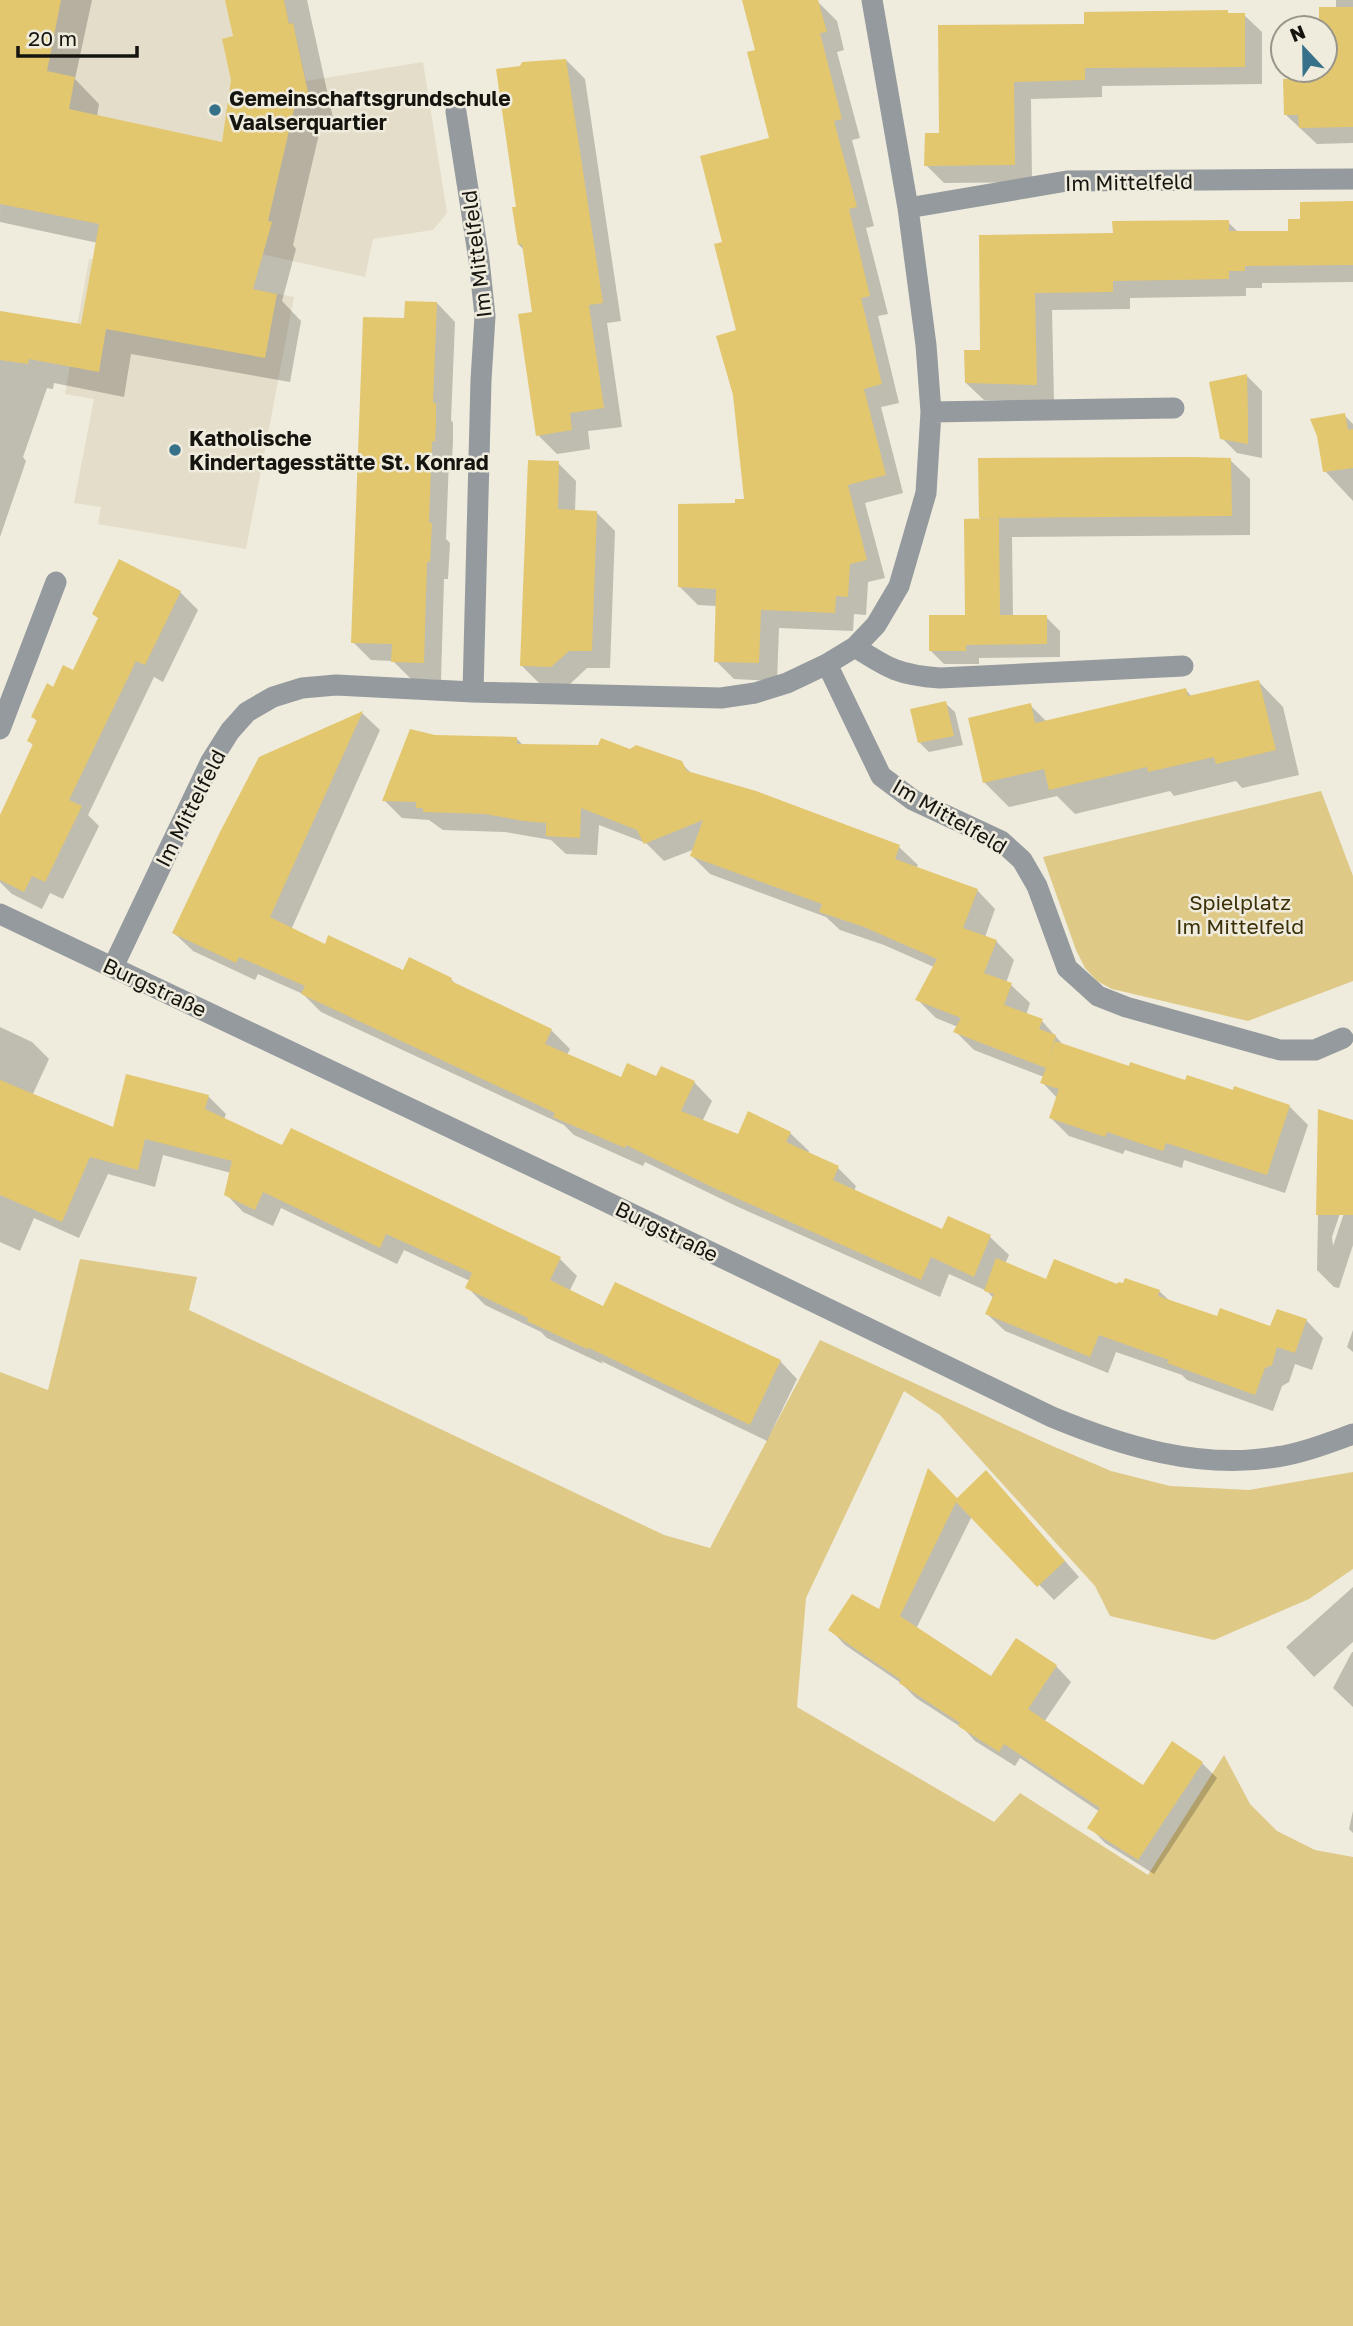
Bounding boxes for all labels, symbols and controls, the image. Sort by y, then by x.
scale bar [18,14,136,58]
north arrow [1269,14,1339,84]
text: N [1286,19,1308,46]
text: 20 m [28,25,77,51]
place label: Gemeinschaftsgrundschule Vaalserquartier [229,85,511,135]
marker: Gemeinschaftsgrundschule Vaalserquartier [207,102,223,118]
street label: Im Mittelfeld [1065,168,1193,196]
street label: Im Mittelfeld [455,189,497,319]
place label: Katholische Kindertagesstätte St. Konrad [189,425,489,475]
marker: Katholische Kindertagesstätte St. Konrad [167,442,183,458]
street label: Im Mittelfeld [149,745,231,871]
street label: Im Mittelfeld [888,773,1012,859]
park label: Spielplatz Im Mittelfeld [1176,889,1304,939]
street label: Burgstraße [99,952,211,1022]
street label: Burgstraße [611,1195,723,1267]

